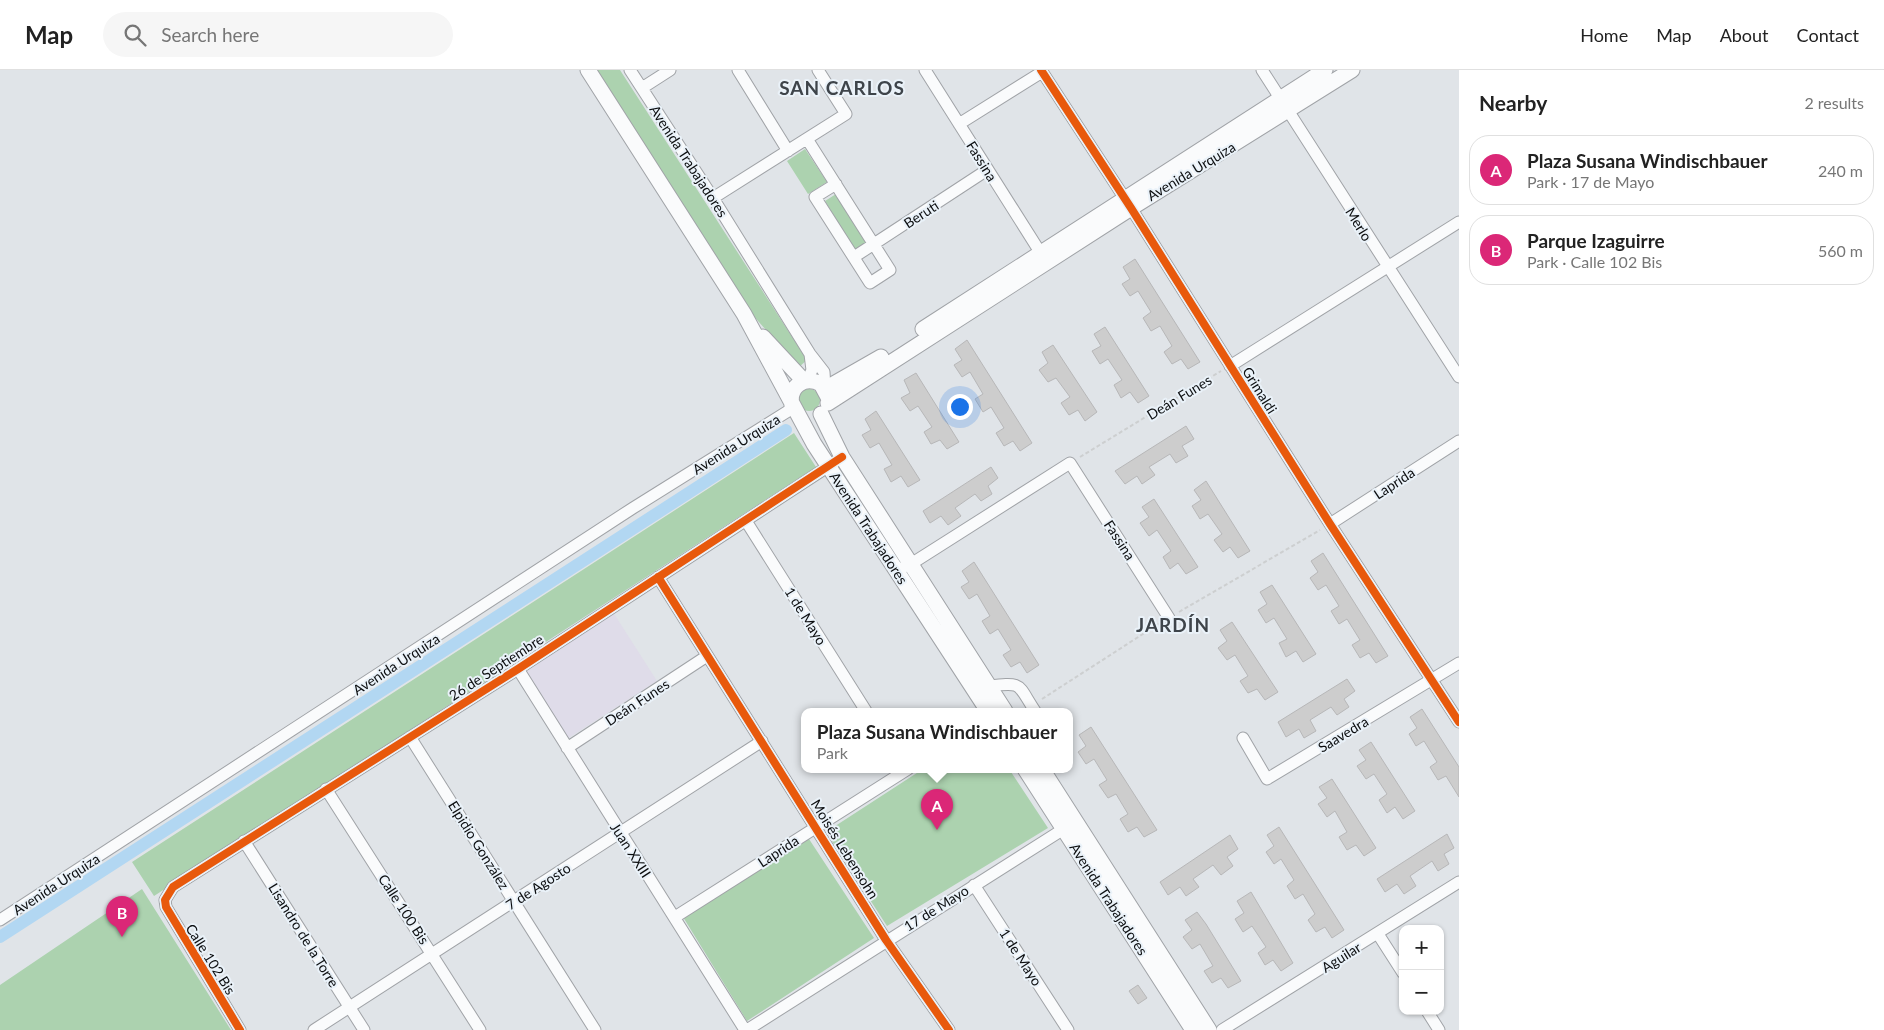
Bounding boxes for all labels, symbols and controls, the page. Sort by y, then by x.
search box [103,12,453,57]
text: Map [25,20,73,49]
icon: search [121,21,149,49]
text: Search here [161,23,259,46]
text: Home [1580,24,1628,46]
text: Map [1656,24,1692,46]
text: About [1720,24,1769,46]
text: Contact [1797,24,1859,46]
district label: SAN CARLOS [779,76,905,99]
text: Nearby [1479,90,1547,115]
text: 2 results [1804,93,1864,112]
street label: Avenida Trabajadores [646,102,732,220]
street label: Fassina [963,138,1001,184]
street label: Avenida Urquiza [1144,138,1238,204]
text: Plaza Susana Windischbauer [1527,149,1768,172]
text: A [1490,161,1502,180]
text: 240 m [1818,161,1863,180]
text: Park · 17 de Mayo [1527,172,1654,191]
street label: Beruti [900,197,942,231]
street label: Merlo [1342,204,1376,244]
text: Parque Izaguirre [1527,229,1665,252]
text: B [1491,241,1501,260]
text: 560 m [1818,241,1863,260]
text: Park · Calle 102 Bis [1527,252,1662,271]
street label: Grimaldi [1239,364,1281,416]
street label: Deán Funes [1143,371,1215,423]
your location [947,394,973,420]
street label: Avenida Urquiza [689,410,783,478]
street label: Laprida [1370,464,1418,502]
street label: Avenida Trabajadores [826,469,912,587]
street label: Fassina [1101,517,1139,563]
street label: 1 de Mayo [782,584,830,648]
district label: JARDÍN [1136,613,1210,636]
street label: Avenida Urquiza [349,630,443,698]
street label: 26 de Septiembre [446,630,546,704]
street label: Deán Funes [602,675,672,729]
popup [801,708,1073,773]
street label: Saavedra [1315,712,1371,756]
text: Plaza Susana Windischbauer [817,720,1057,743]
text: Park [817,743,848,762]
pin: A [921,789,953,830]
street label: Moisés Lebensohn [808,796,882,902]
street label: Elpidio González [445,797,513,893]
street label: Juan XXIII [607,819,655,881]
street label: Laprida [754,832,802,870]
street label: Avenida Trabajadores [1066,840,1152,958]
street label: Avenida Urquiza [9,850,103,918]
street label: 7 de Agosto [502,859,574,913]
street label: Calle 100 Bis [375,871,433,947]
street label: Lisandro de la Torre [265,880,343,990]
street label: 17 de Mayo [900,881,972,935]
pin: B [106,896,138,937]
street label: Calle 102 Bis [183,921,239,997]
street label: 1 de Mayo [996,925,1046,989]
map controls [1399,925,1444,1015]
button: + [1399,925,1444,970]
street label: Aguilar [1318,938,1364,976]
button: − [1399,970,1444,1015]

